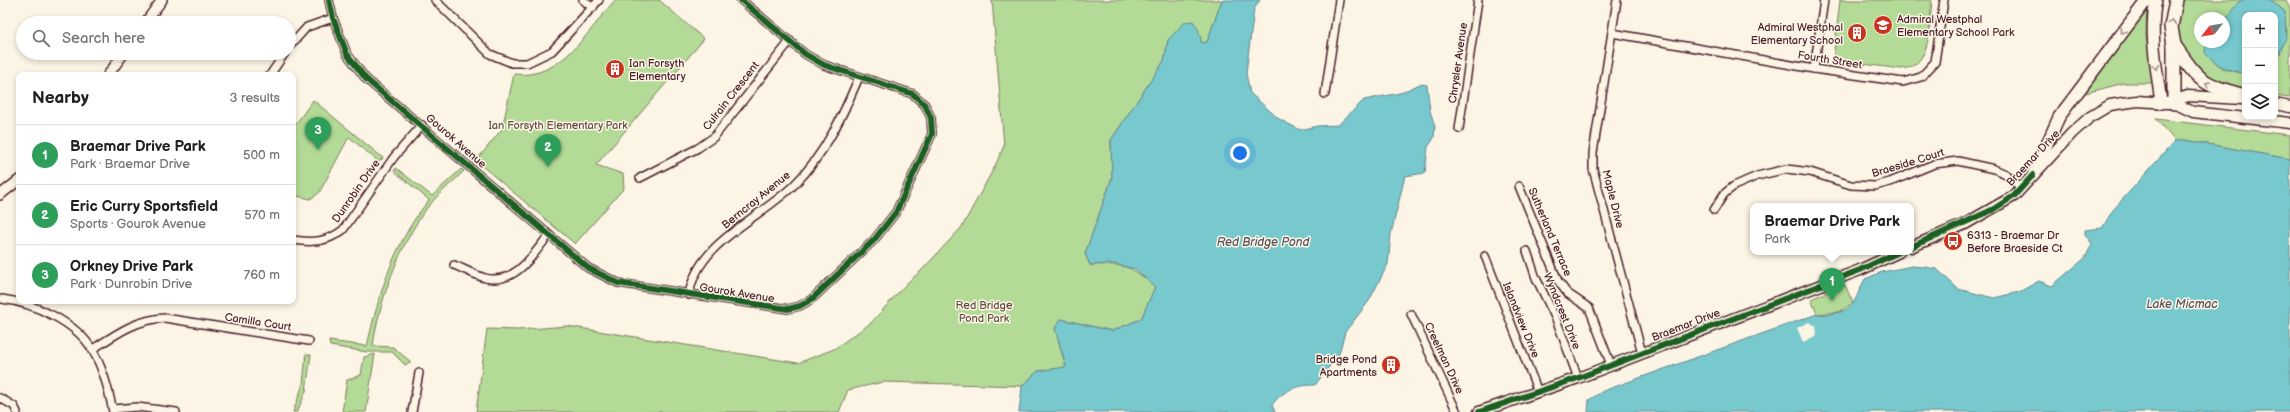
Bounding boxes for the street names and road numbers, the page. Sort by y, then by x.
street label: Chrysler Avenue [1446,21,1470,104]
street label: Fourth Street [1797,48,1864,72]
street label: Culrain Crescent [700,59,762,133]
street label: Gourok Avenue [423,111,489,171]
street label: Braemar Drive [2004,127,2063,189]
street label: Braeside Court [1870,146,1947,180]
street label: Dunrobin Drive [329,157,383,225]
street label: Berncray Avenue [719,168,793,232]
street label: Maple Drive [1599,168,1627,230]
street label: Sutherland Terrace [1525,186,1575,279]
street label: Wyndcrest Drive [1541,271,1583,352]
street label: Islandview Drive [1500,280,1542,360]
street label: Gourok Avenue [699,281,776,305]
street label: Braemar Drive [1650,306,1722,344]
street label: Camilla Court [224,310,293,334]
street label: Creelman Drive [1422,320,1466,396]

